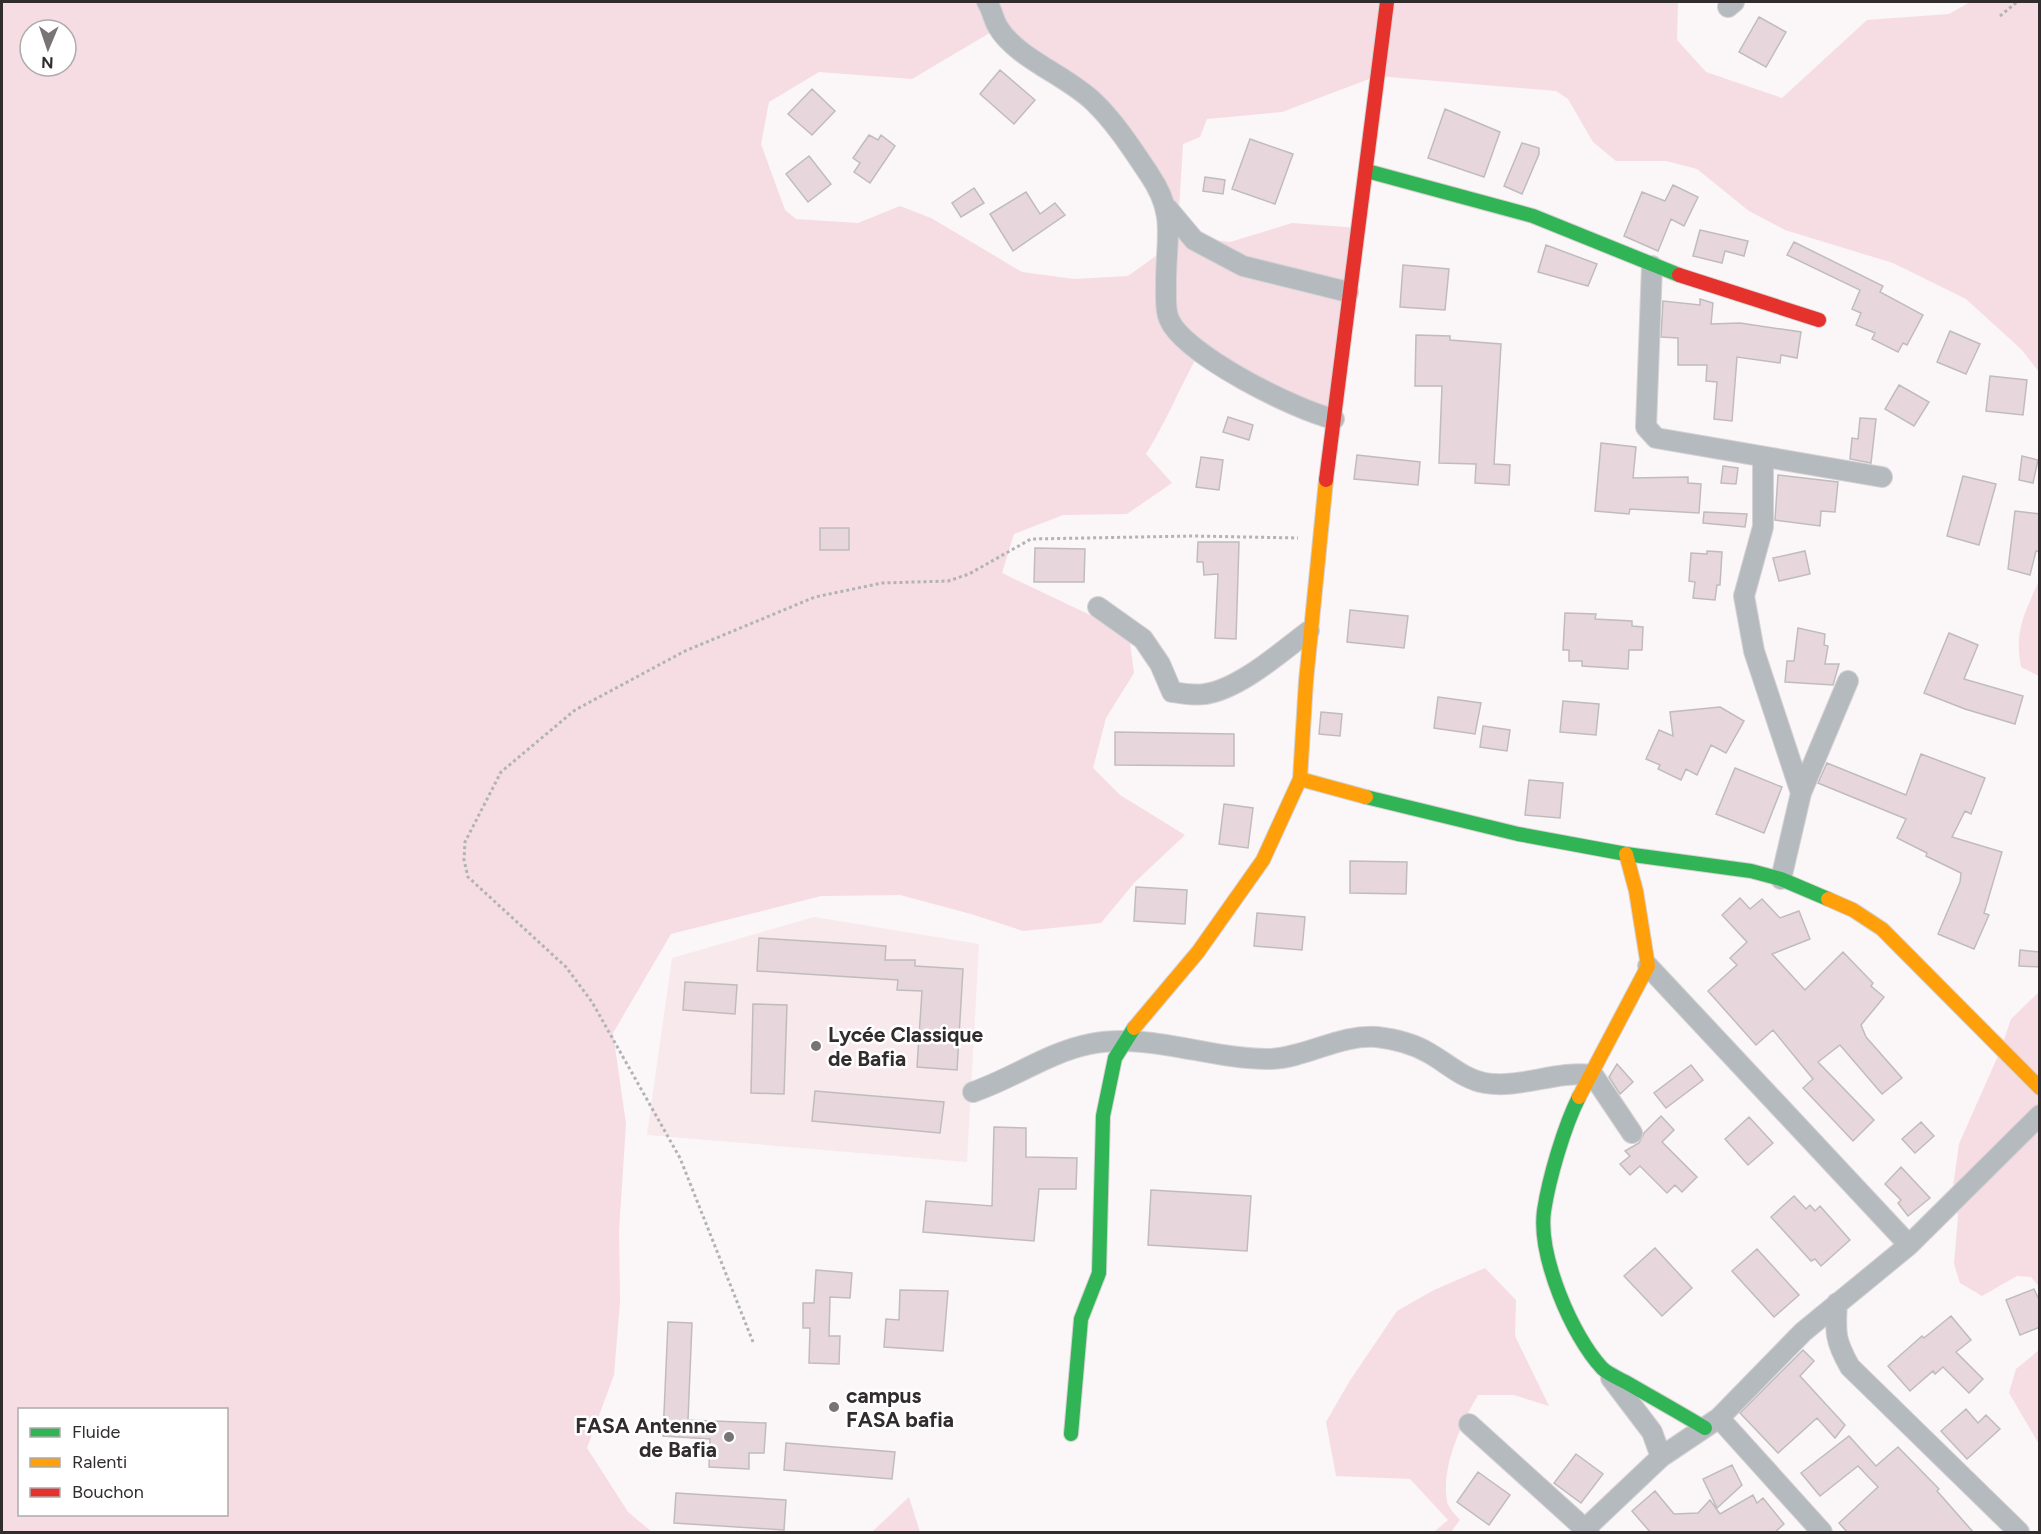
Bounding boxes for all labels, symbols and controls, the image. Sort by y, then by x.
north arrow [18,18,78,78]
text: N [41,53,54,72]
place label: Lycée Classique de Bafia [828,1022,983,1071]
marker: Lycée Classique de Bafia [809,1039,823,1053]
place label: campus FASA bafia [846,1383,954,1432]
marker: campus FASA bafia [827,1400,841,1414]
legend [18,1408,228,1516]
place label: FASA Antenne de Bafia [575,1413,717,1462]
text: Fluide [72,1421,121,1443]
marker: FASA Antenne de Bafia [722,1430,736,1444]
text: Ralenti [72,1451,127,1473]
text: Bouchon [72,1481,144,1503]

